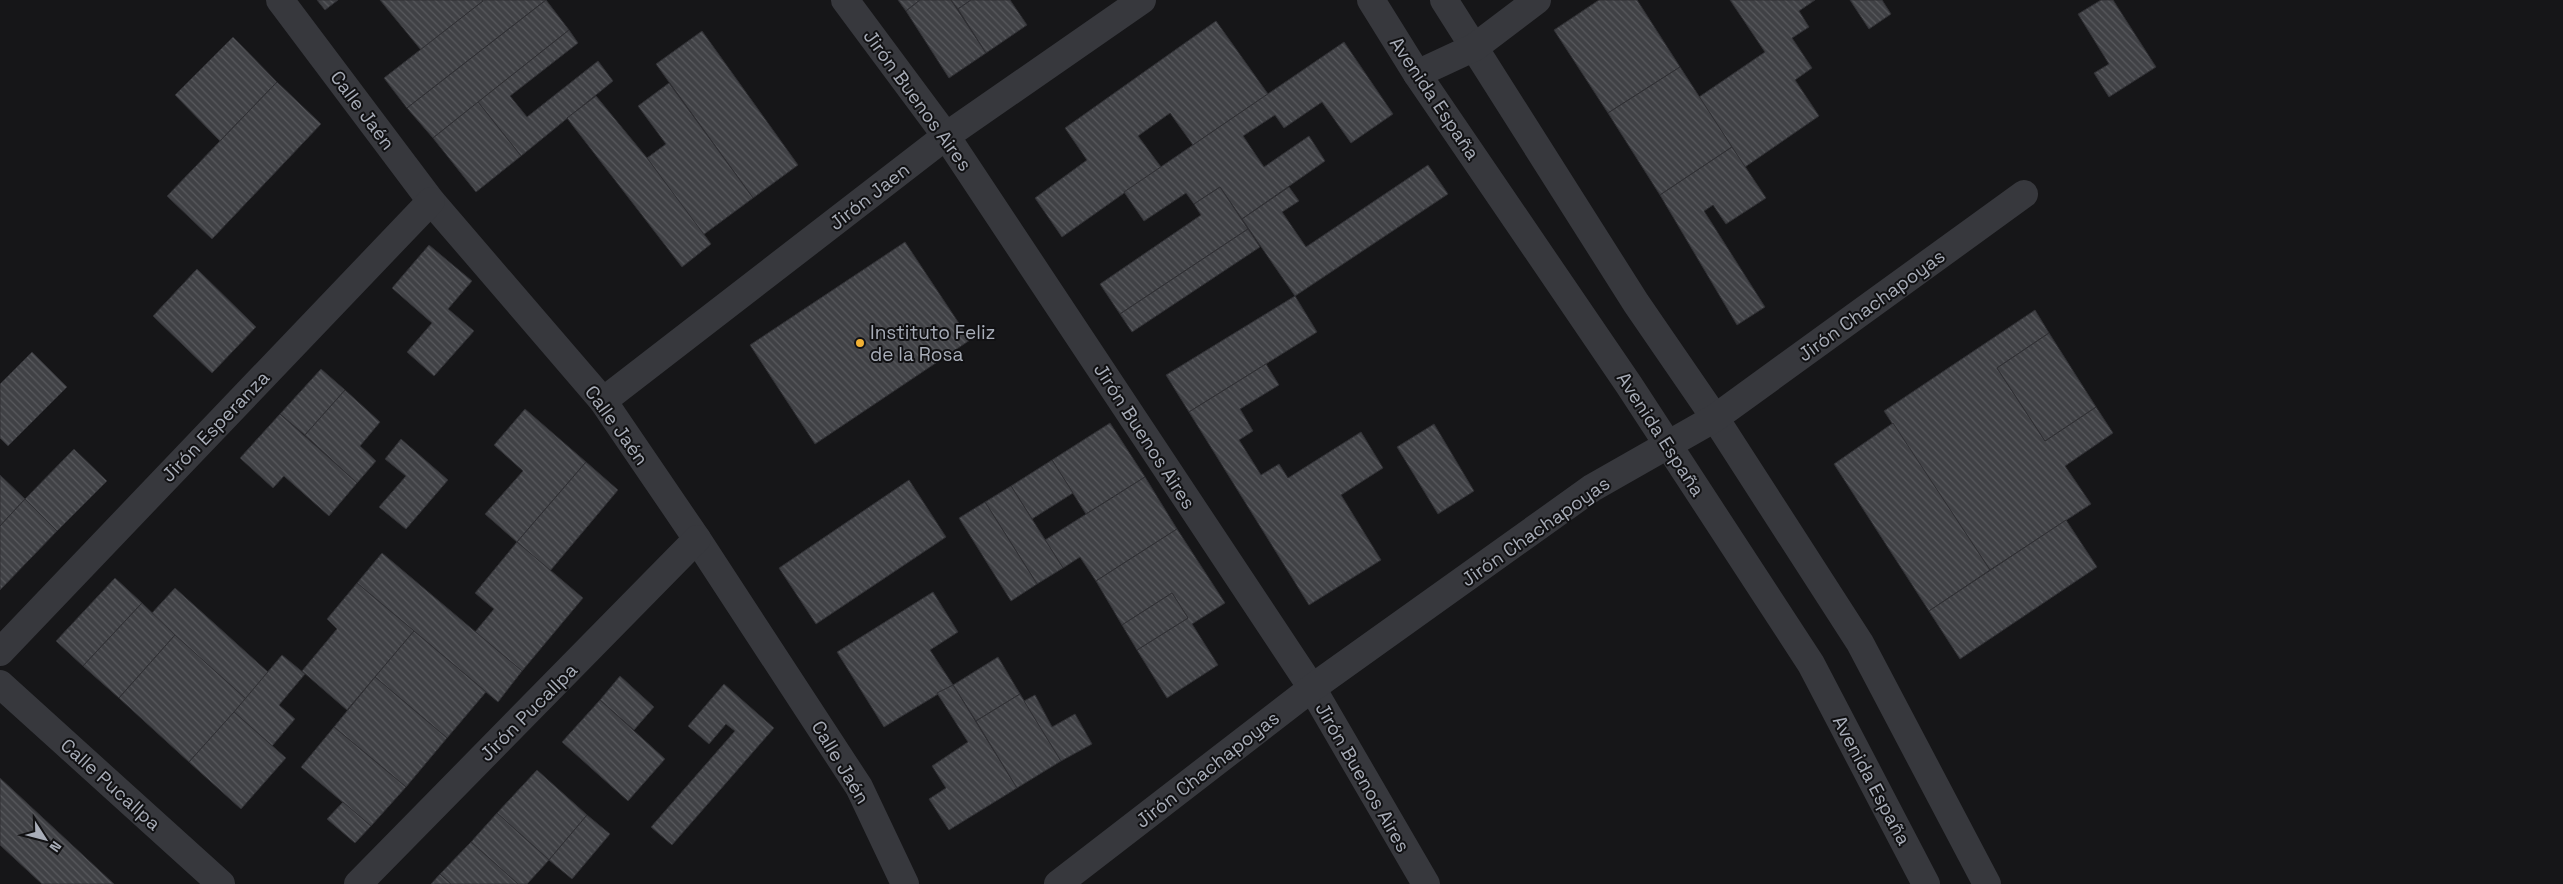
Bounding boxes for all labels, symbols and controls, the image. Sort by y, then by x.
street label: Jirón Buenos Aires [858,24,977,176]
street label: Avenida España [1384,32,1485,165]
street label: Calle Jaén [325,66,401,155]
street label: Jirón Jaen [824,157,915,236]
street label: Jirón Chachapoyas [1793,244,1950,367]
place label: Instituto Feliz de la Rosa [870,320,995,367]
marker: Instituto Feliz de la Rosa [854,337,866,349]
street label: Jirón Buenos Aires [1088,359,1201,514]
street label: Jirón Esperanza [156,365,275,487]
street label: Avenida España [1611,367,1710,501]
street label: Calle Jaén [579,380,654,470]
street label: Jirón Chachapoyas [1456,471,1615,592]
street label: Jirón Pucallpa [474,658,583,767]
street label: Jirón Buenos Aires [1309,698,1416,857]
street label: Jirón Chachapoyas [1130,705,1284,833]
street label: Avenida España [1827,711,1916,850]
street label: Calle Jaén [806,716,875,809]
street label: Calle Pucallpa [55,733,166,836]
north arrow [20,814,70,864]
text: N [45,838,66,856]

